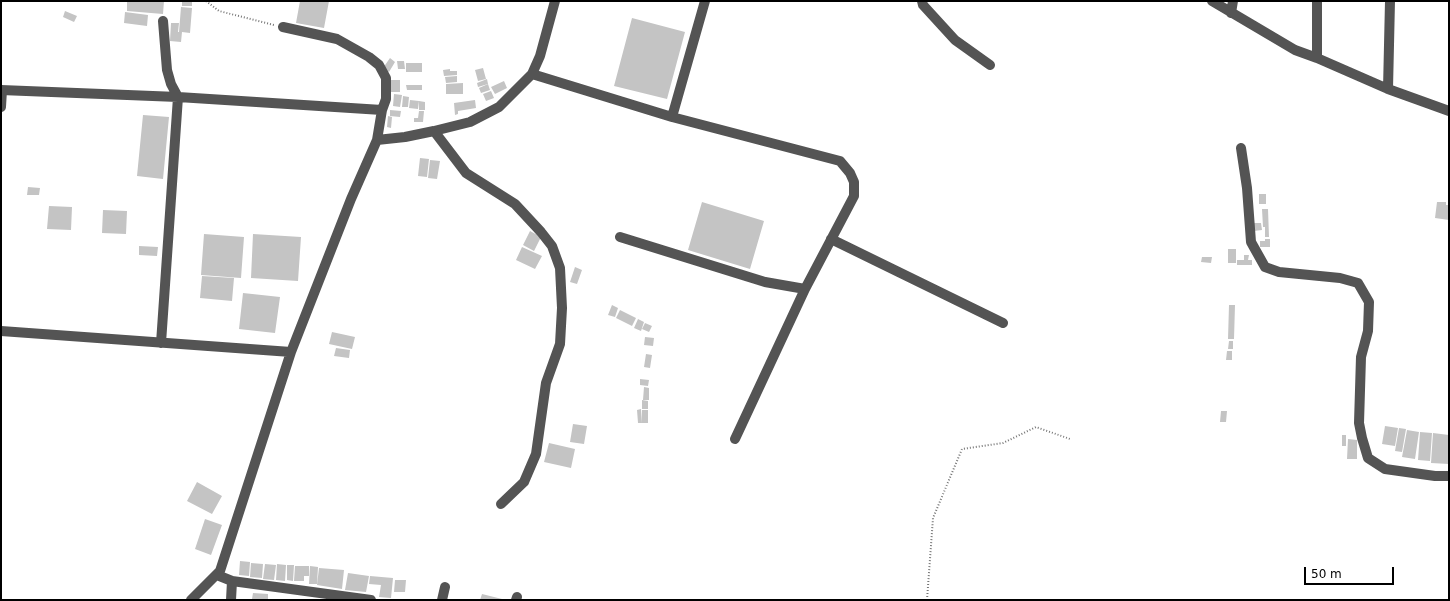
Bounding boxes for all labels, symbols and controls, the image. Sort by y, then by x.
scale bar [1306,559,1396,585]
text: 50 m [1311,567,1342,581]

